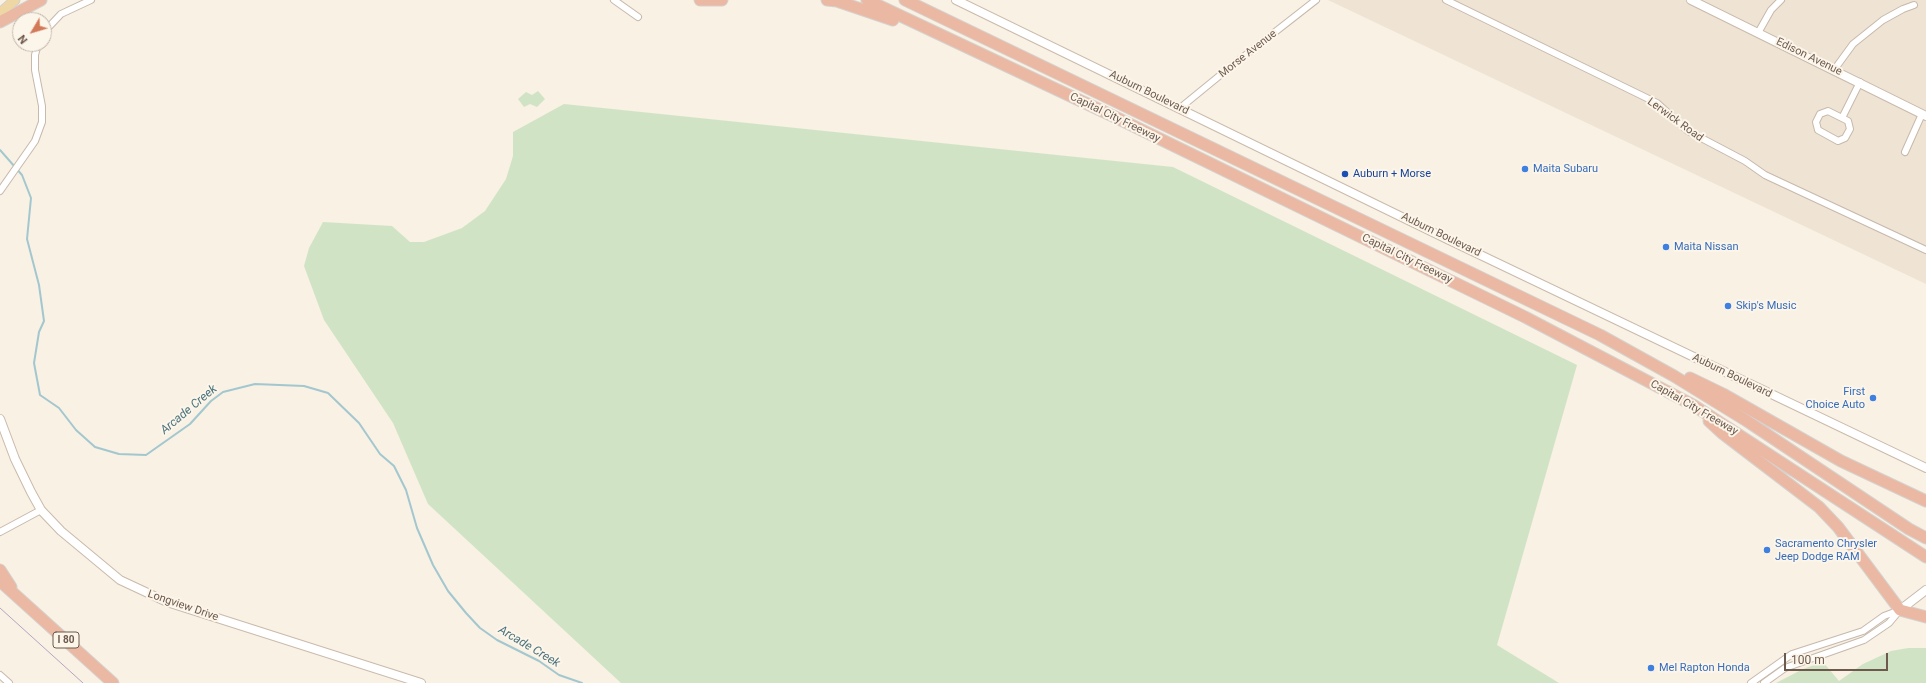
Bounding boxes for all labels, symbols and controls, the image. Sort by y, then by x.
north arrow [12,12,52,52]
street label: Morse Avenue [1216,27,1280,81]
text: N [15,32,30,46]
street label: Edison Avenue [1774,35,1844,79]
street label: Auburn Boulevard [1107,68,1191,118]
street label: Capital City Freeway [1068,90,1162,146]
street label: Lerwick Road [1644,95,1706,145]
place label: Maita Subaru [1533,162,1598,176]
marker: Maita Subaru [1520,164,1530,174]
place label: Auburn + Morse [1353,167,1431,181]
marker: Auburn + Morse [1340,169,1350,179]
street label: Auburn Boulevard [1399,210,1483,260]
street label: Capital City Freeway [1360,231,1454,287]
place label: Maita Nissan [1674,240,1739,254]
marker: Maita Nissan [1661,242,1671,252]
place label: Skip's Music [1736,299,1796,313]
marker: Skip's Music [1723,301,1733,311]
street label: Auburn Boulevard [1690,351,1774,401]
street label: Capital City Freeway [1648,378,1740,438]
water label: Arcade Creek [158,382,220,438]
place label: First Choice Auto [1806,385,1865,411]
marker: First Choice Auto [1868,393,1878,403]
place label: Sacramento Chrysler Jeep Dodge RAM [1775,537,1877,563]
marker: Sacramento Chrysler Jeep Dodge RAM [1762,545,1772,555]
street label: Longview Drive [146,588,220,624]
water label: Arcade Creek [496,623,562,671]
road number: I 80 [53,632,79,648]
scale bar [1786,645,1890,671]
text: 100 m [1791,653,1825,667]
place label: Mel Rapton Honda [1659,661,1750,675]
marker: Mel Rapton Honda [1646,663,1656,673]

